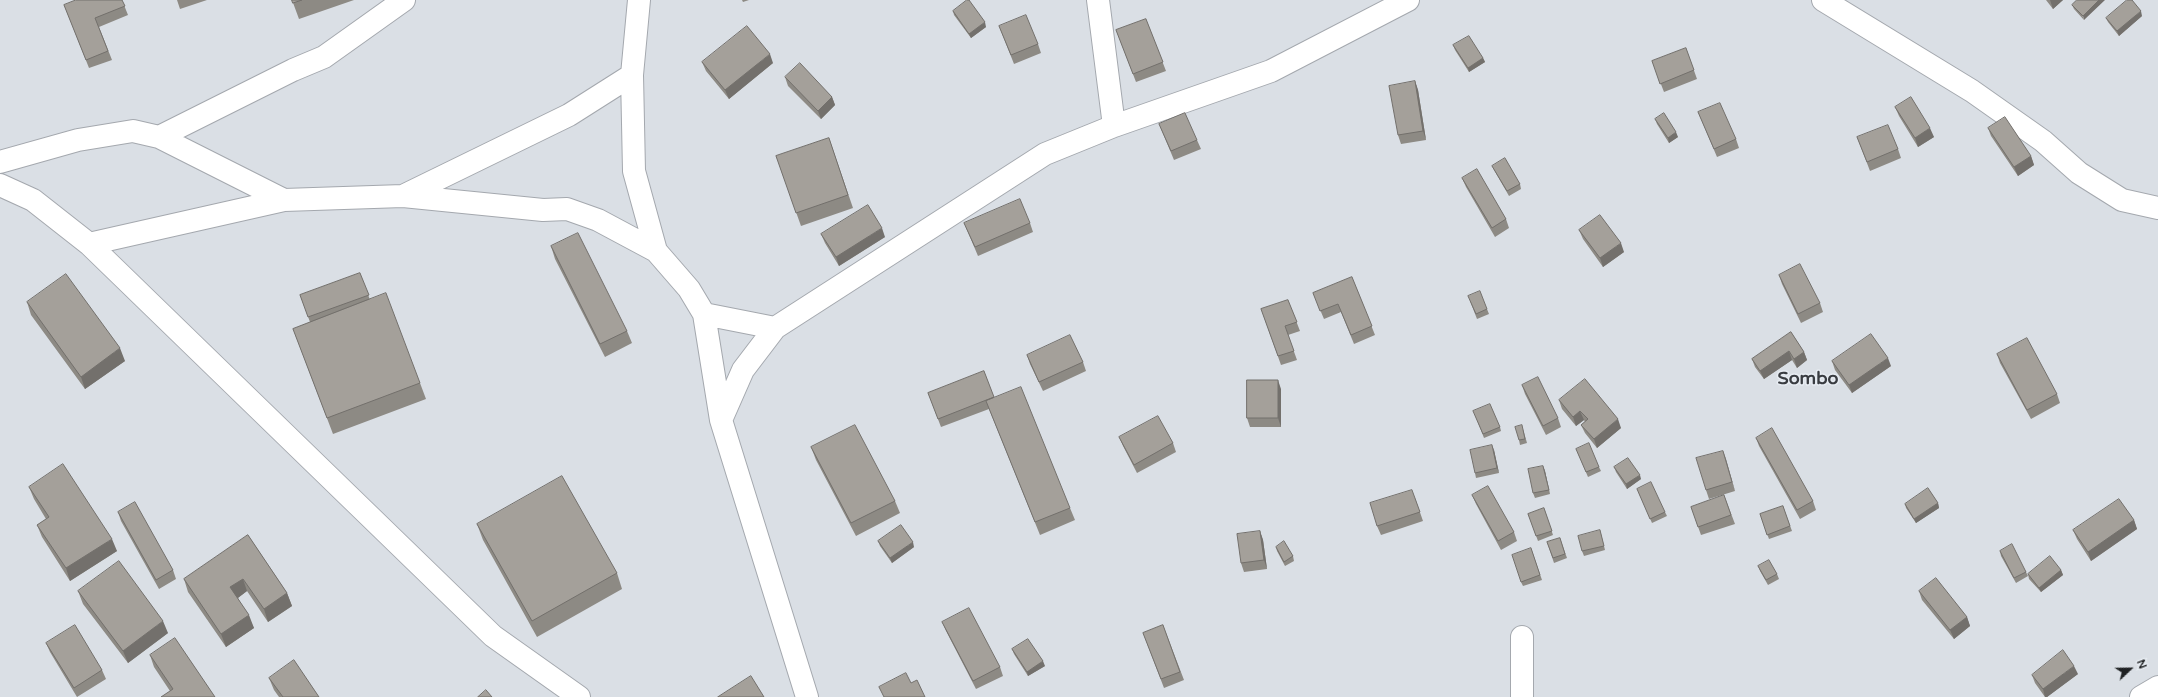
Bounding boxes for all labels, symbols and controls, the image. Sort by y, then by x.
district label: Sombo [1778,368,1838,390]
north arrow [2110,649,2150,689]
text: N [2134,658,2149,671]

